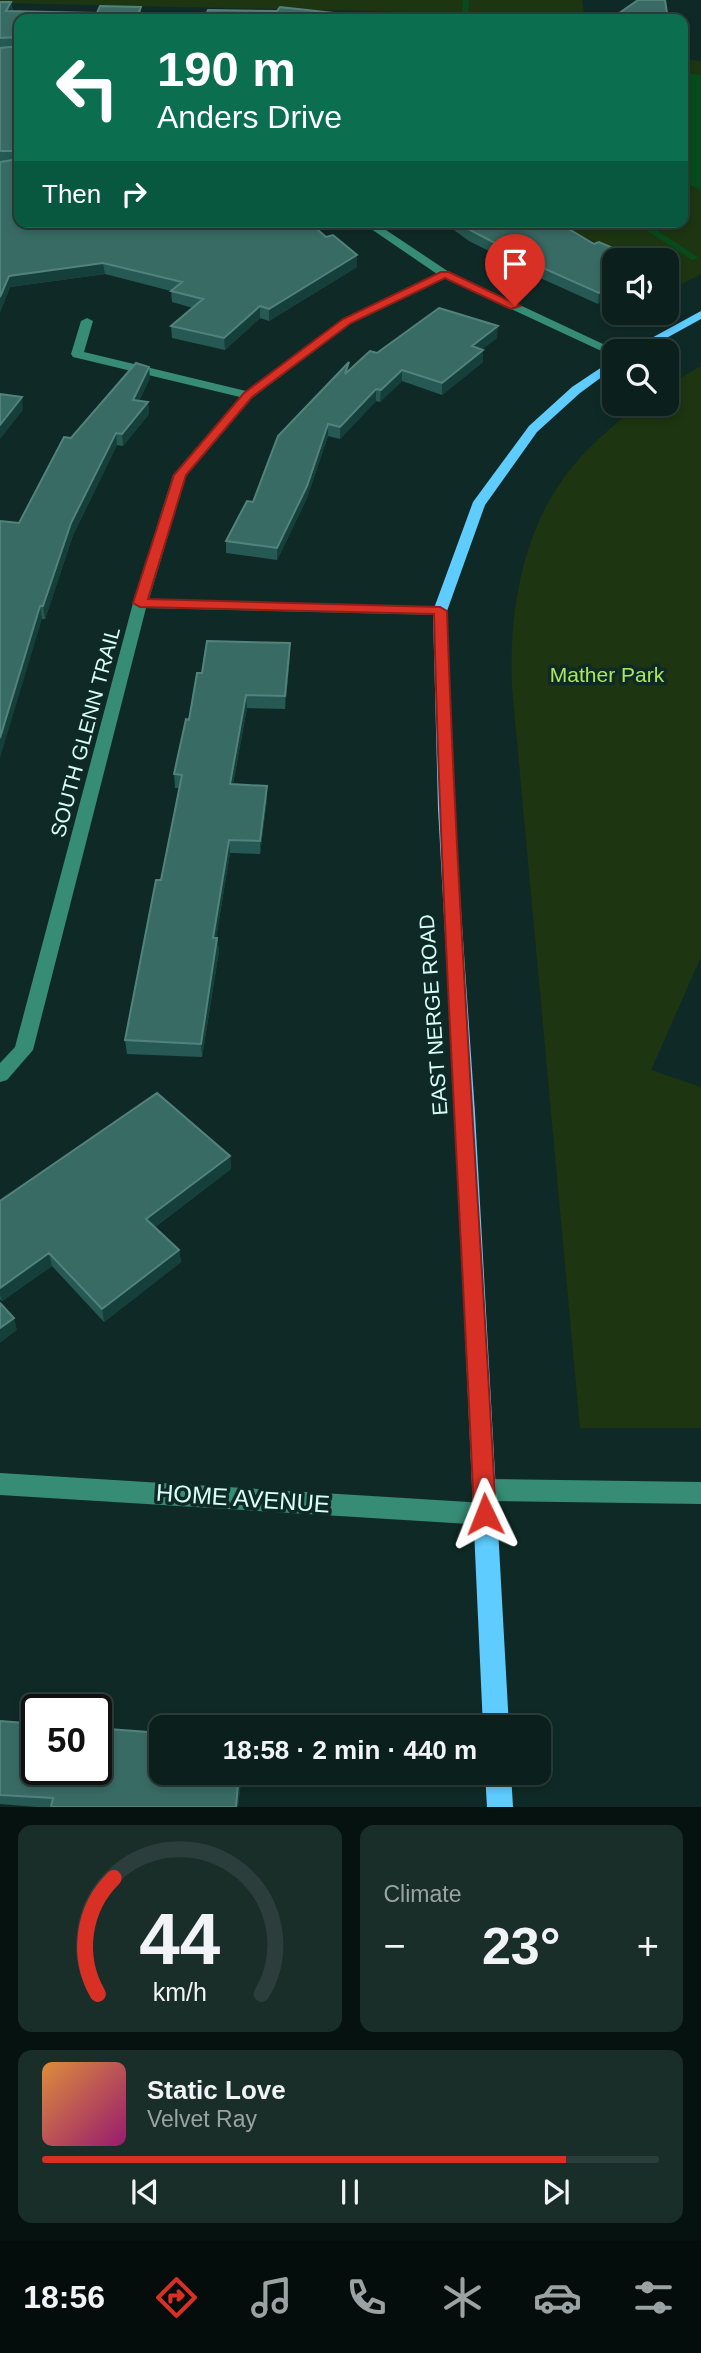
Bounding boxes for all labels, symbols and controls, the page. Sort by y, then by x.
icon: left [42,42,133,133]
text: 190 m [157,42,296,96]
text: Anders Drive [157,99,342,135]
icon: right [115,175,153,213]
text: Then [42,179,101,209]
pin [485,234,545,306]
icon: arrive [496,245,534,283]
map controls [602,248,679,416]
button: sound [602,248,679,325]
button: search [602,339,679,416]
street label: SOUTH GLENN TRAIL [46,624,124,840]
park label: Mather Park [550,663,665,686]
street label: EAST NERGE ROAD [415,914,451,1116]
position arrow [448,1477,522,1551]
street label: HOME AVENUE [155,1478,331,1518]
speed limit sign: 50 [21,1694,112,1785]
text: 18:58 · 2 min · 440 m [223,1735,477,1765]
text: Climate [384,1881,461,1907]
text: 44 [139,1899,221,1980]
text: 23° [482,1917,561,1975]
text: − [384,1925,406,1967]
text: + [637,1925,659,1967]
text: km/h [153,1978,207,2006]
text: Static Love [147,2075,286,2105]
text: Velvet Ray [147,2106,257,2132]
icon: previous [126,2173,164,2211]
icon: pause [331,2173,369,2211]
icon: next [537,2173,575,2211]
icon: directions [152,2273,201,2322]
icon: music [247,2273,296,2322]
icon: phone [342,2273,391,2322]
icon: climate [438,2273,487,2322]
icon: car [533,2273,582,2322]
icon: filters [629,2273,678,2322]
text: 18:56 [23,2279,105,2315]

